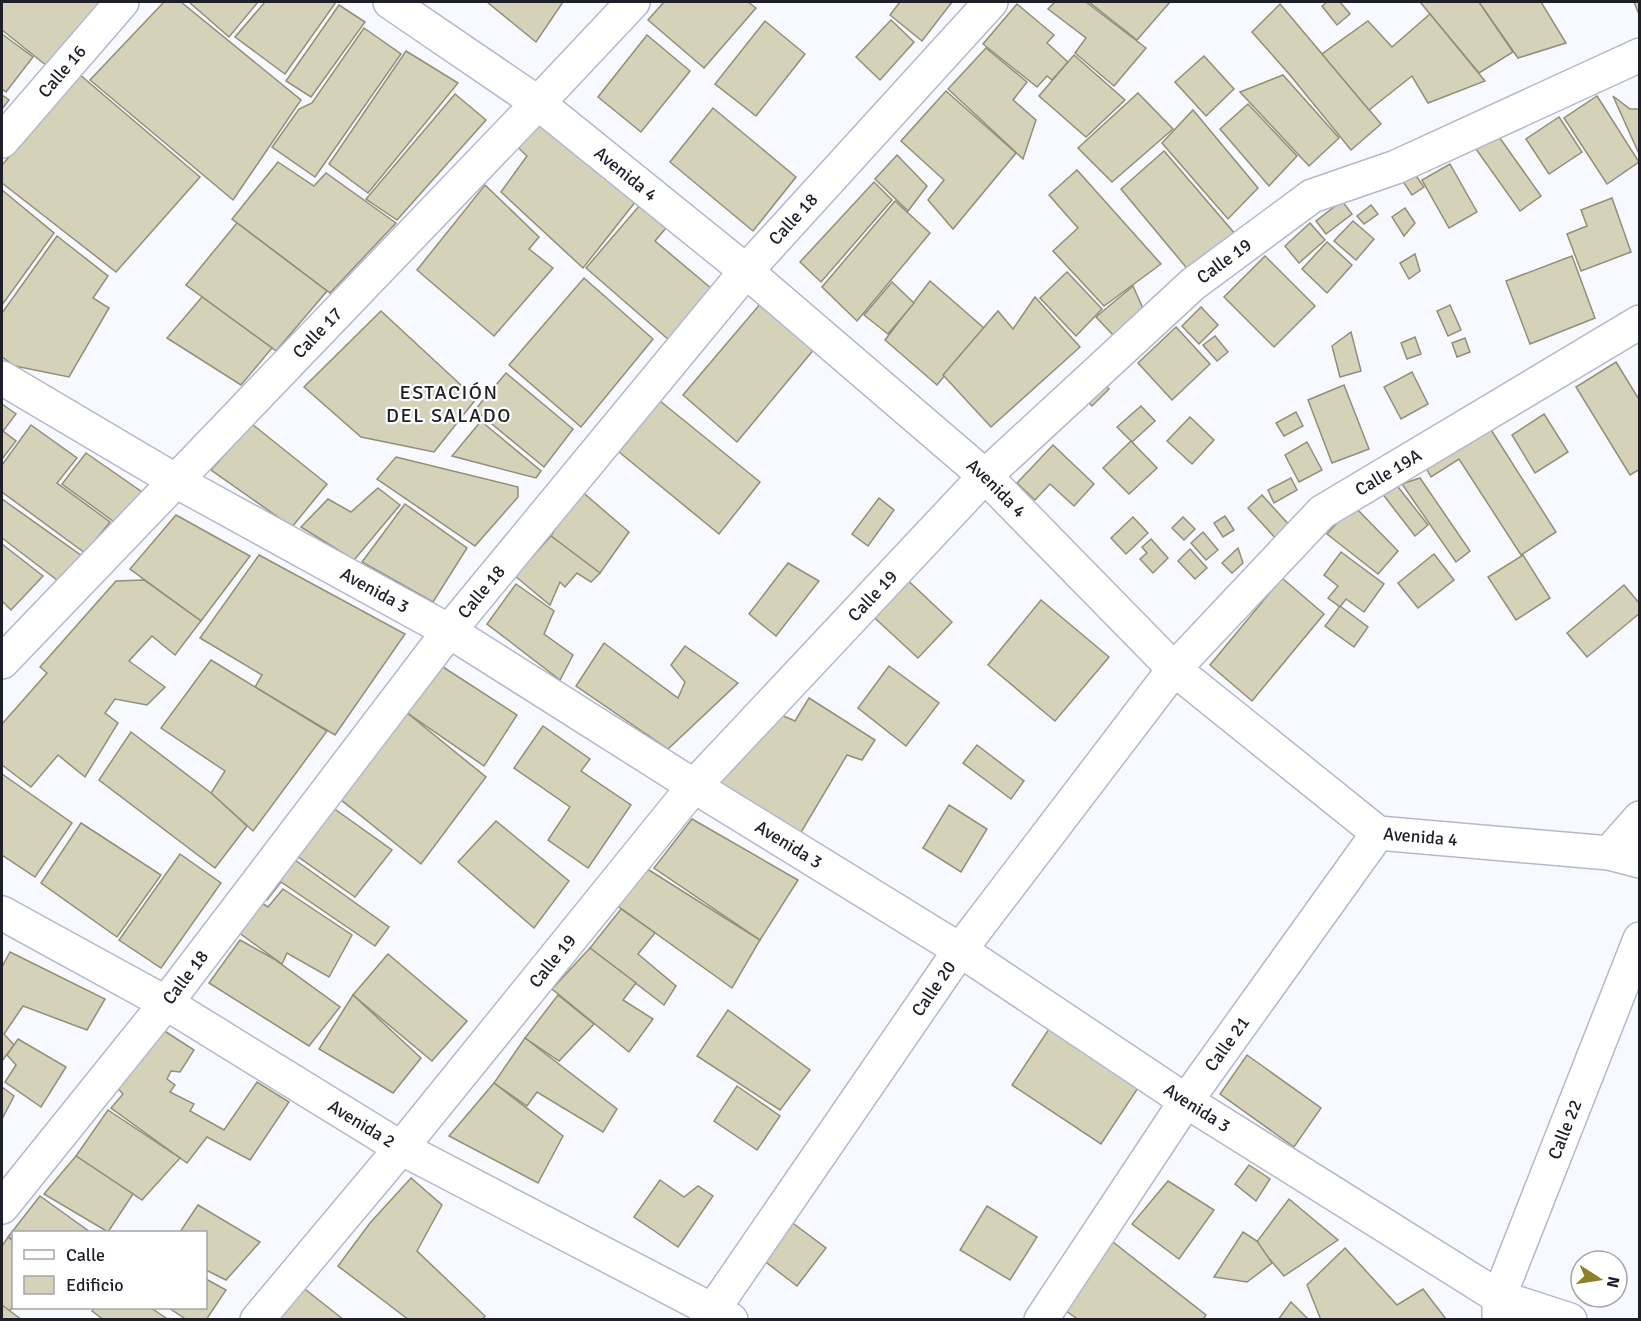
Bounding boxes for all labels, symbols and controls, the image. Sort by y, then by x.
street label: Calle 16 [33,41,91,102]
street label: Avenida 4 [590,142,662,206]
street label: Calle 18 [764,189,822,250]
street label: Calle 19 [1192,234,1256,288]
street label: Calle 17 [288,303,347,363]
district label: ESTACIÓN DEL SALADO [386,380,512,428]
street label: Calle 19A [1351,444,1426,501]
street label: Avenida 4 [962,454,1031,522]
street label: Calle 18 [453,561,510,623]
street label: Avenida 3 [337,563,413,618]
street label: Calle 19 [843,565,902,626]
street label: Avenida 3 [751,815,826,873]
street label: Avenida 4 [1382,822,1459,851]
street label: Calle 19 [524,930,581,992]
street label: Calle 18 [158,946,213,1009]
street label: Calle 20 [907,957,960,1021]
street label: Calle 21 [1200,1012,1254,1076]
street label: Avenida 3 [1160,1078,1235,1137]
street label: Avenida 2 [324,1095,399,1153]
street label: Calle 22 [1543,1096,1587,1163]
legend [12,1231,207,1309]
text: Calle [66,1244,105,1266]
north arrow [1569,1249,1629,1309]
text: Edificio [66,1274,124,1296]
text: N [1602,1274,1624,1289]

